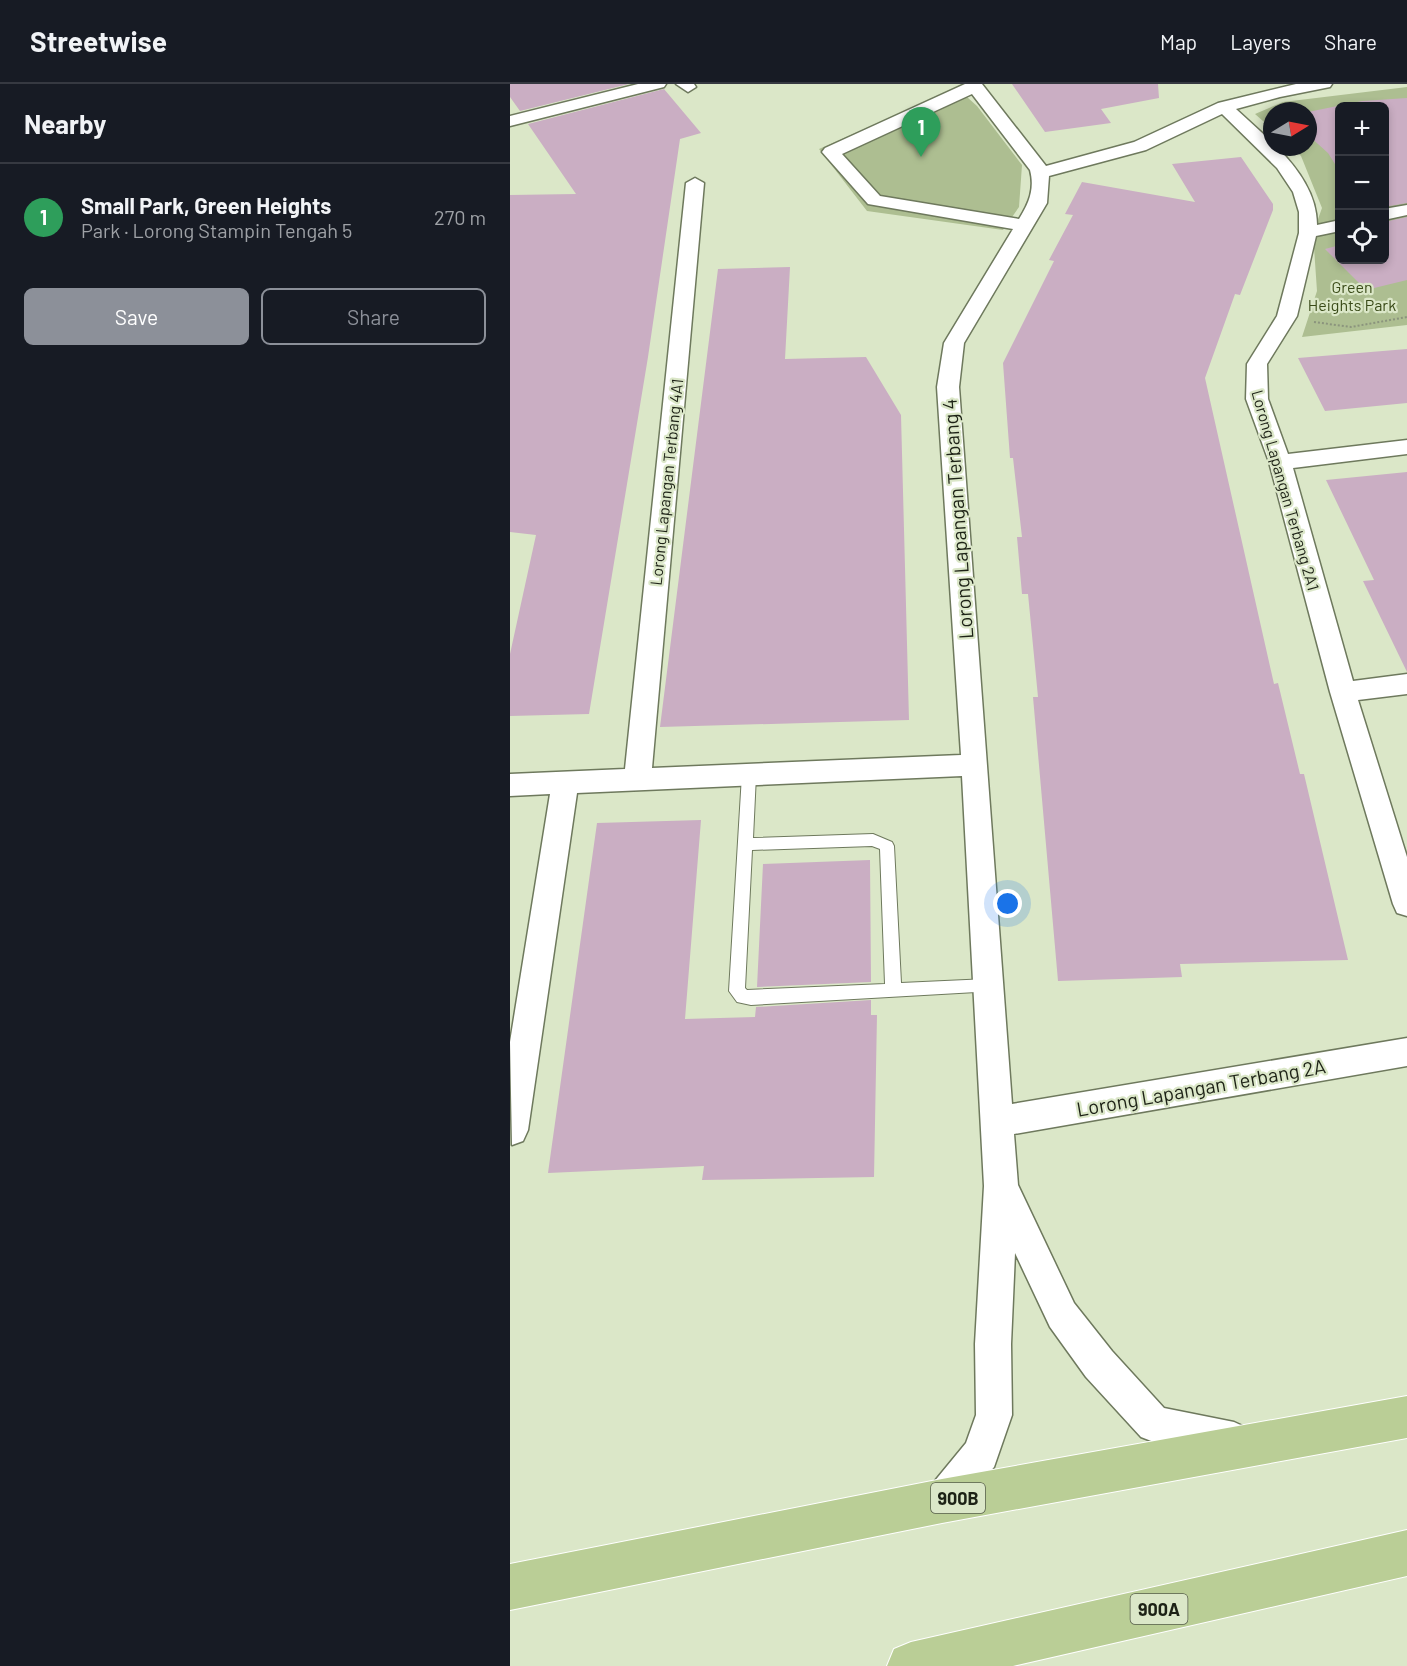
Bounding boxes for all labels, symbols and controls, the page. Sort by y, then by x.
text: Streetwise [30,24,167,58]
text: Map [1160,29,1197,54]
text: Layers [1230,29,1291,54]
text: Share [1324,29,1377,54]
north arrow [1263,102,1317,156]
map controls [1335,102,1389,264]
button: + [1335,102,1389,156]
pin: 1 [902,107,940,157]
text: Nearby [24,108,106,139]
button: − [1335,156,1389,210]
text: Small Park, Green Heights [81,192,331,218]
text: 1 [40,205,47,229]
text: 270 m [434,205,486,229]
button: locate [1335,210,1389,264]
text: Park · Lorong Stampin Tengah 5 [81,218,352,242]
park label: Green Heights Park [1308,277,1396,314]
button: Save [24,288,249,345]
button: Share [261,288,486,345]
street label: Lorong Lapangan Terbang 4A1 [646,378,686,586]
street label: Lorong Lapangan Terbang 2A1 [1248,388,1324,592]
street label: Lorong Lapangan Terbang 4 [937,398,977,640]
your location [993,889,1022,918]
street label: Lorong Lapangan Terbang 2A [1075,1053,1327,1121]
road number: 900B [931,1483,985,1513]
road number: 900A [1130,1594,1188,1624]

